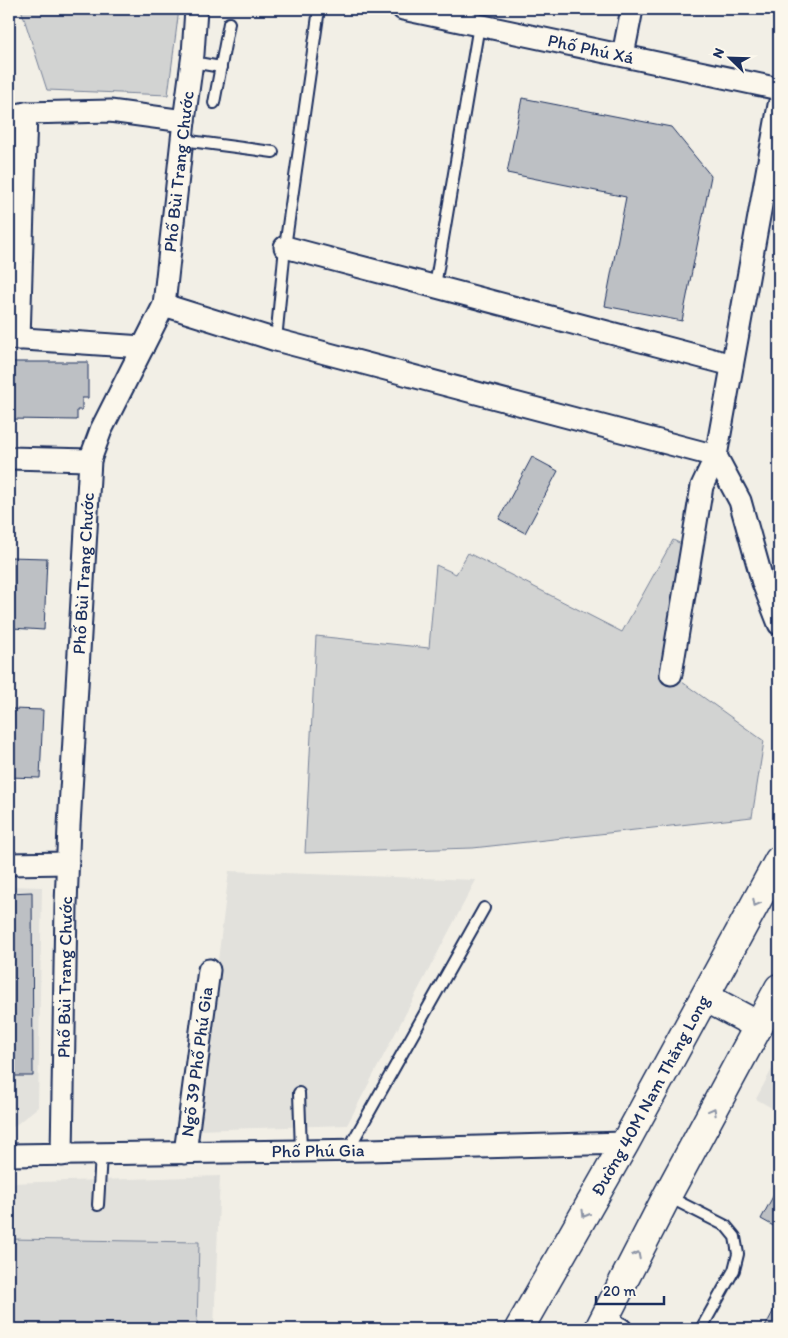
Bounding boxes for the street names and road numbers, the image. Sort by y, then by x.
street label: Phố Phú Xá [546,29,637,69]
street label: Phố Bùi Trang Chước [159,89,199,253]
street label: Phố Bùi Trang Chước [68,492,99,655]
street label: Phố Bùi Trang Chước [53,896,77,1058]
street label: Ngõ 39 Phố Phú Gia [176,985,218,1138]
street label: Đường 40M Nam Thăng Long [586,991,715,1200]
street label: Phố Phú Gia [271,1139,365,1162]

